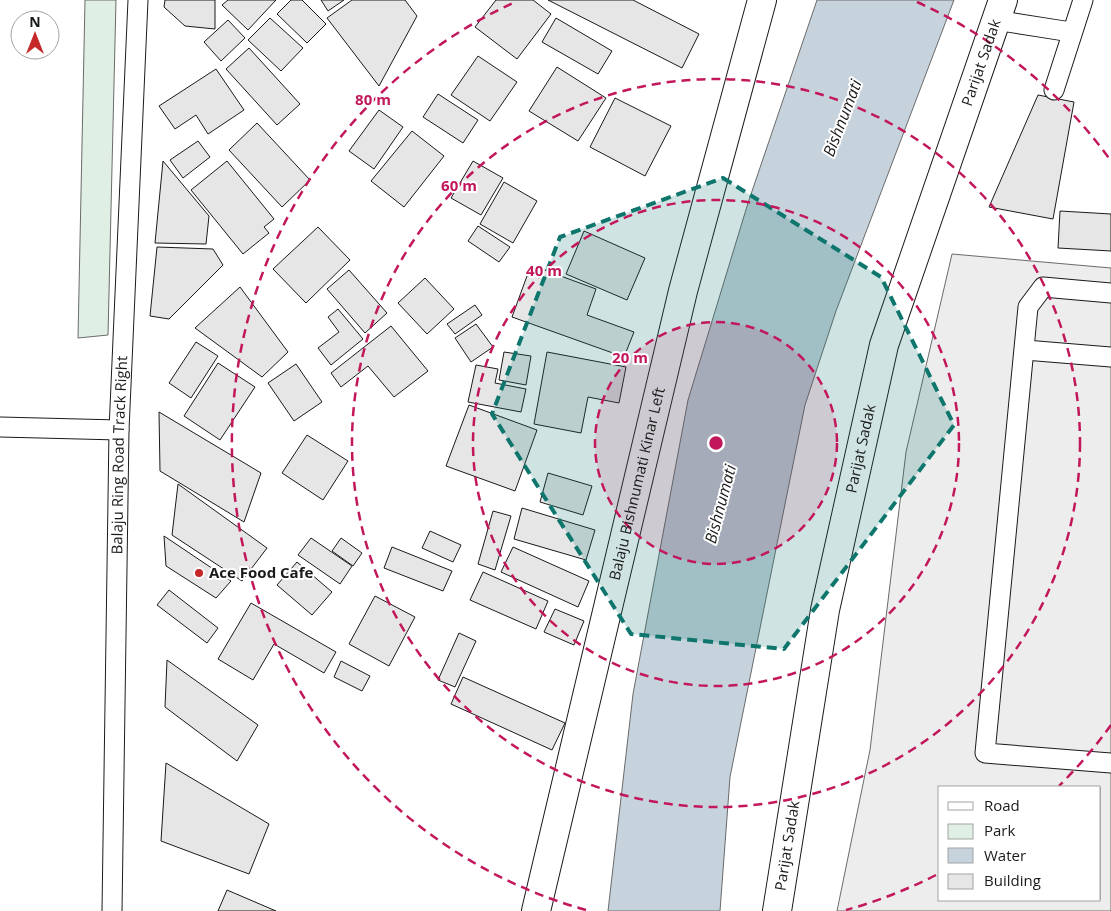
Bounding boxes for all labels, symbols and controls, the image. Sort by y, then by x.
north arrow [10,10,60,60]
text: N [29,12,41,31]
street label: Parijat Sadak [956,16,1005,108]
water label: Bishnumati [817,76,867,160]
text: 80 m [355,89,391,109]
text: 60 m [441,175,477,195]
text: 40 m [526,260,562,280]
text: 20 m [612,347,648,367]
street label: Balaju Ring Road Track Right [106,355,131,555]
street label: Balaju Bishnumati Kinar Left [604,385,669,582]
street label: Parijat Sadak [840,402,880,495]
centre of rings [707,434,725,452]
water label: Bishnumati [699,461,741,546]
place label: Ace Food Cafe [209,562,313,582]
marker: Ace Food Cafe [193,567,205,579]
legend [938,786,1101,901]
text: Road [984,795,1020,815]
street label: Parijat Sadak [769,799,803,892]
text: Park [984,820,1015,840]
text: Water [984,845,1026,865]
text: Building [984,870,1041,890]

